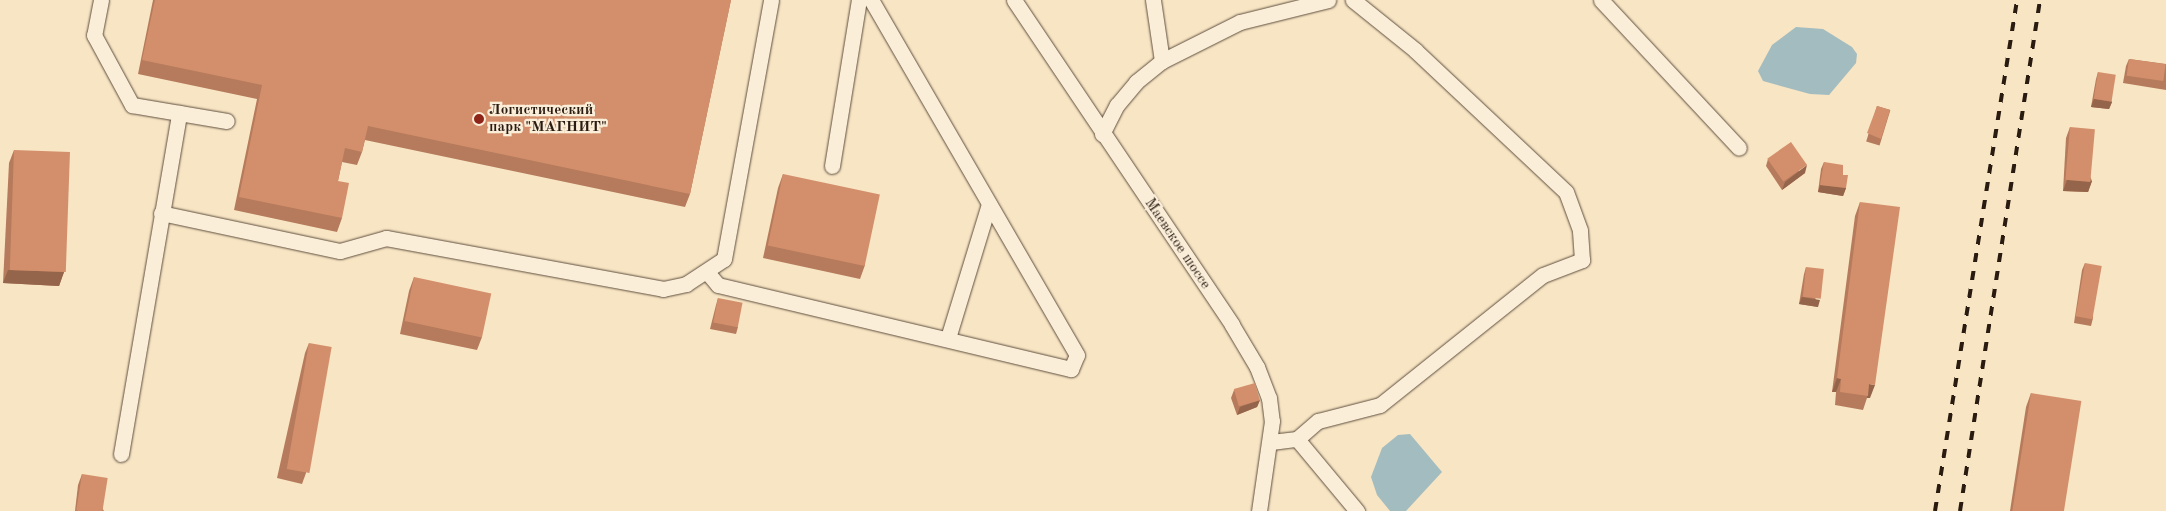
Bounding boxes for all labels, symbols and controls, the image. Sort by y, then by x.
place label: Логистический парк "МАГНИТ" [489,101,607,136]
marker: Логистический парк "МАГНИТ" [473,113,485,125]
street label: Маевское шоссе [1140,195,1214,293]

